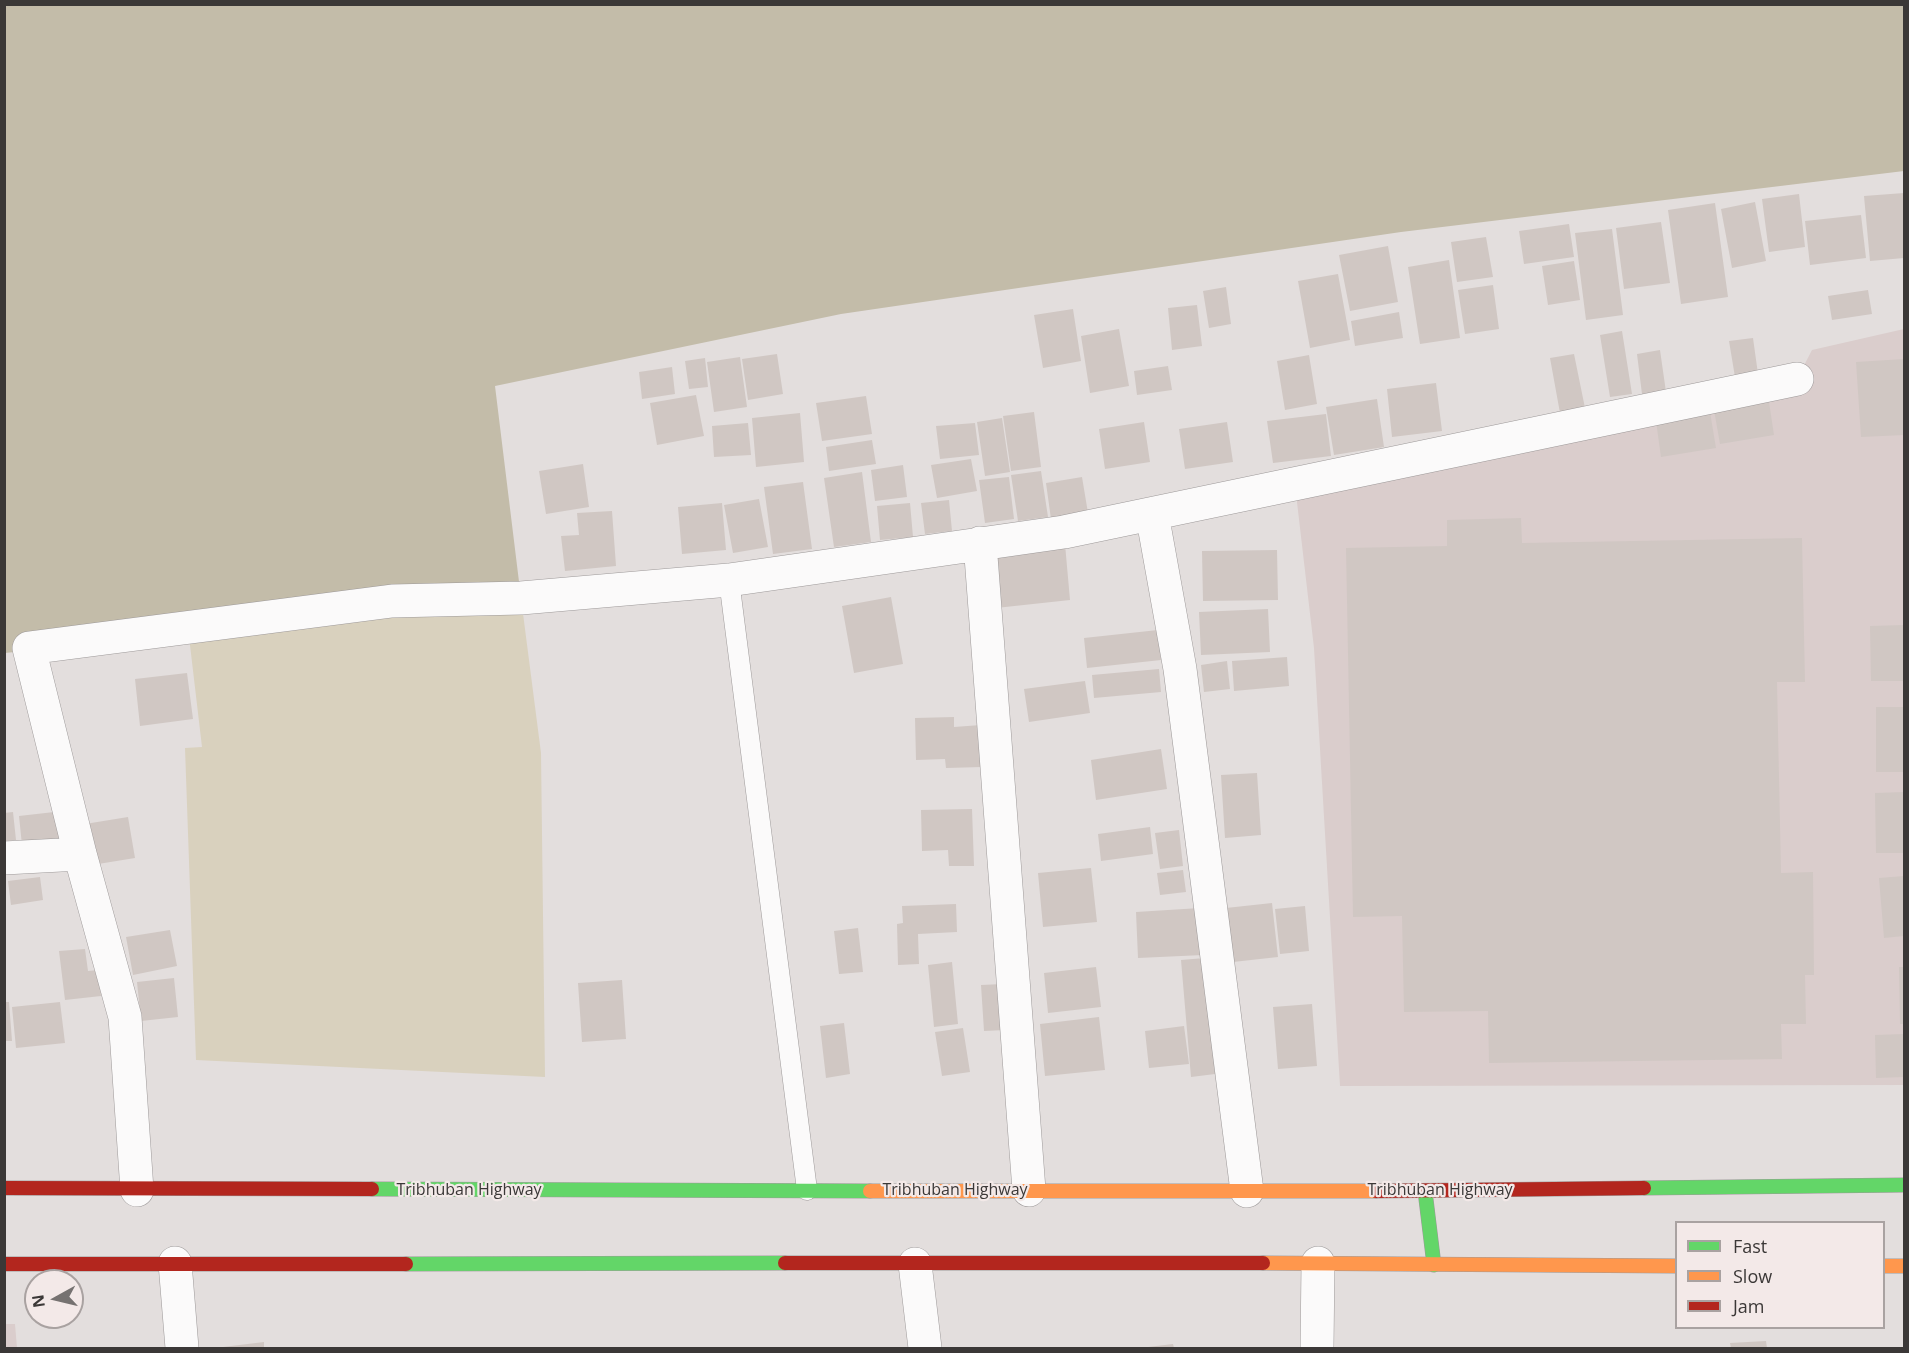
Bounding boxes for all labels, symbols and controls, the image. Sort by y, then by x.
street label: Tribhuban Highway [396,1180,542,1200]
street label: Tribhuban Highway [882,1180,1028,1200]
street label: Tribhuban Highway [1367,1180,1513,1200]
legend [1675,1221,1885,1329]
text: Fast [1733,1234,1767,1258]
text: Slow [1733,1264,1772,1288]
north arrow [24,1269,84,1329]
text: N [26,1293,50,1309]
text: Jam [1733,1294,1765,1318]

